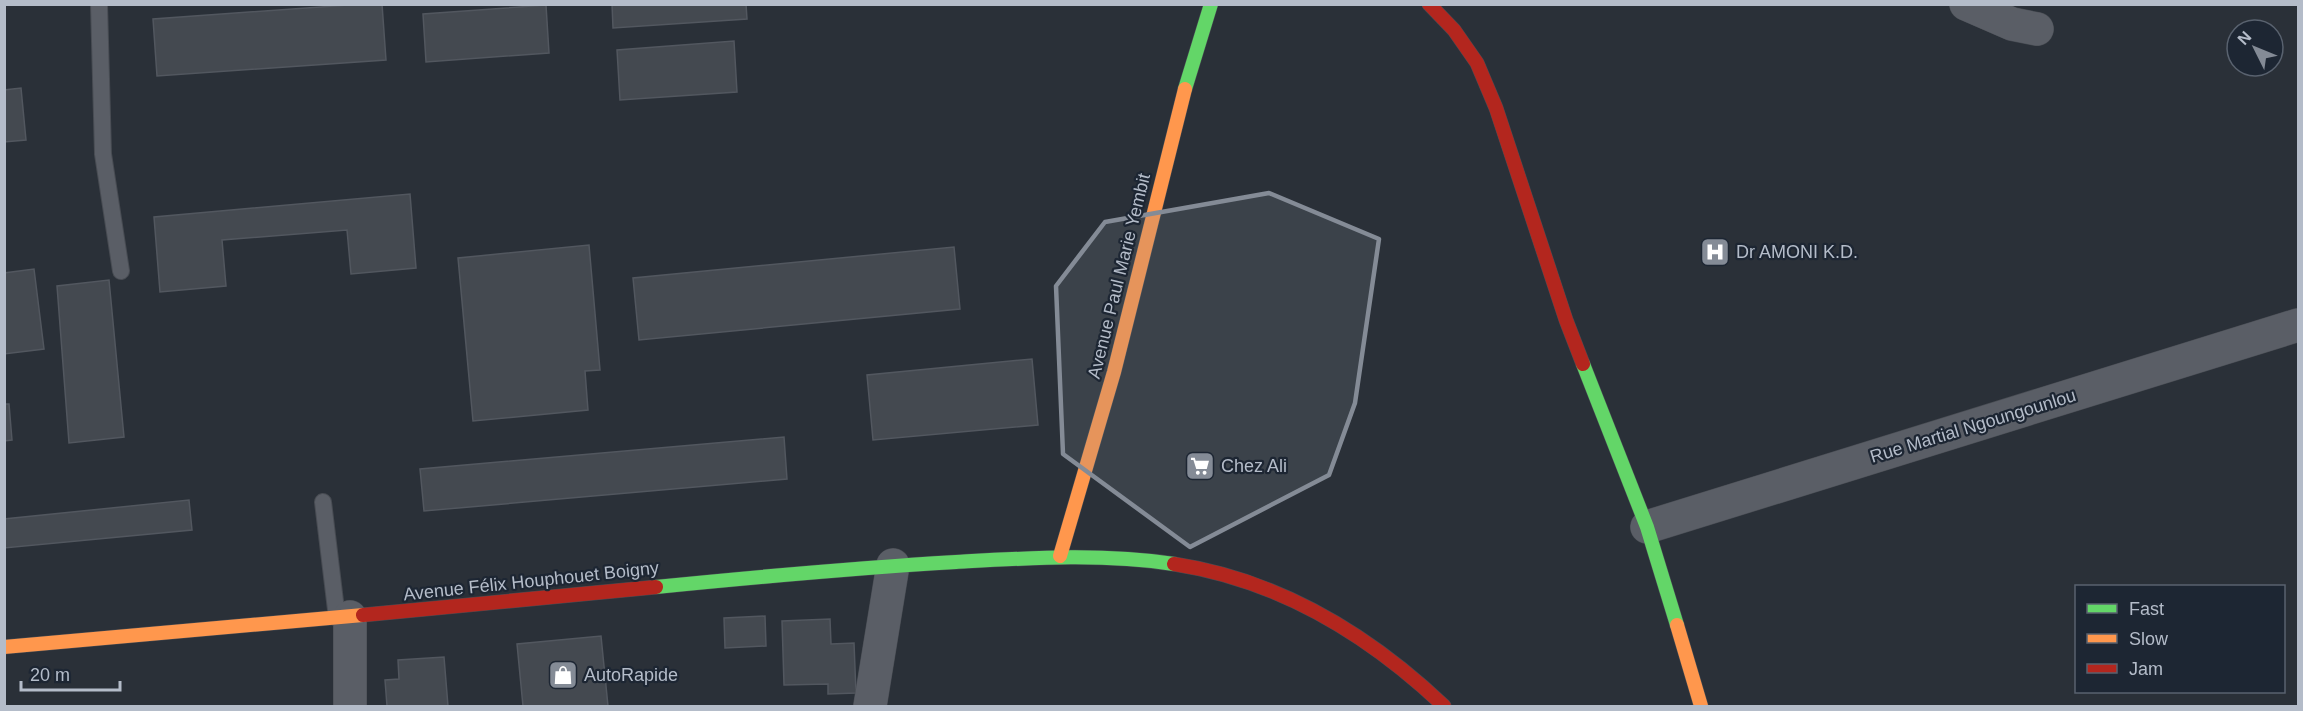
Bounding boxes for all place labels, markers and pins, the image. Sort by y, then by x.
hospital icon: Dr AMONI K.D. [1699,236,1731,268]
place label: Dr AMONI K.D. [1736,242,1858,262]
supermarket icon: Chez Ali [1184,450,1216,482]
place label: Chez Ali [1221,456,1287,476]
shop icon: AutoRapide [547,659,579,691]
place label: AutoRapide [584,665,678,685]

